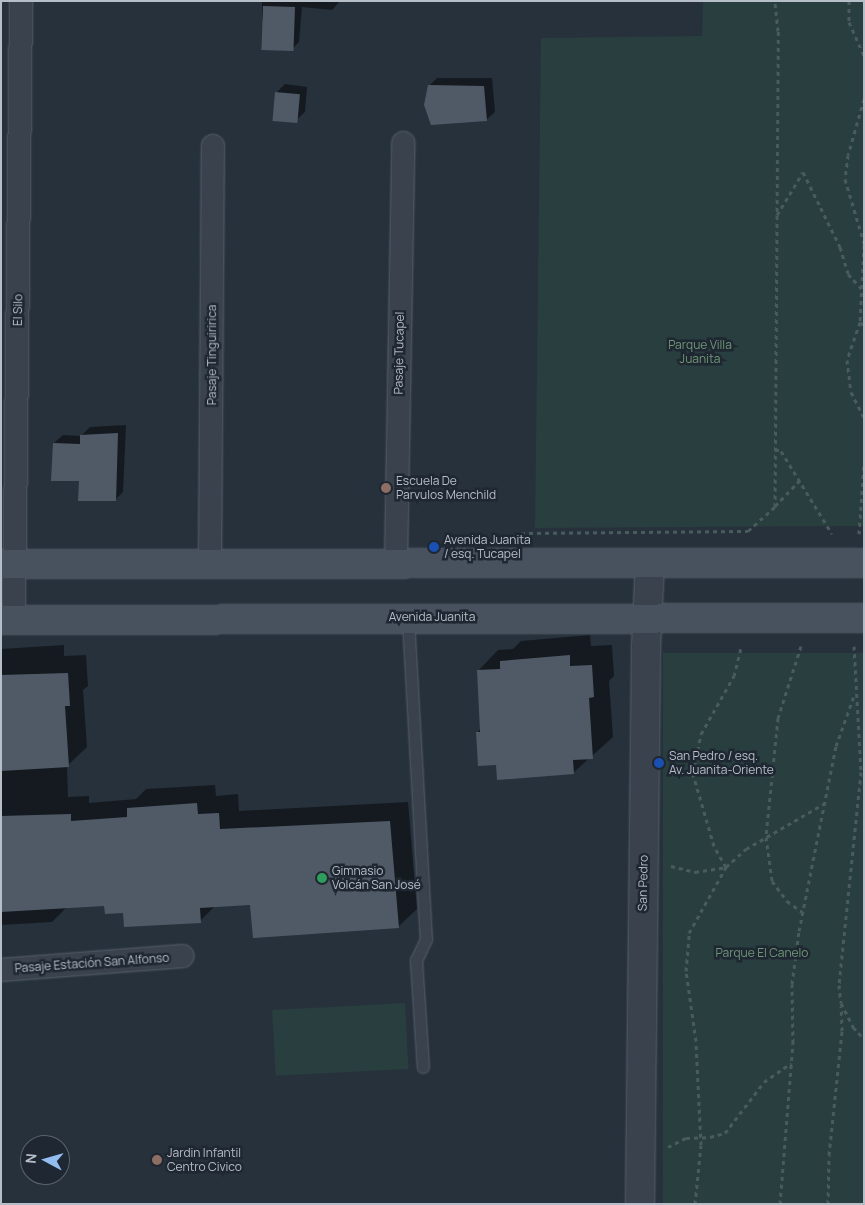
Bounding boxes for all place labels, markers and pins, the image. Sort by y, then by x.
place label: Escuela De Parvulos Menchild [396,474,496,502]
marker: Escuela De Parvulos Menchild [380,482,392,494]
place label: Avenida Juanita / esq. Tucapel [444,533,531,561]
marker: Avenida Juanita / esq. Tucapel [428,541,440,553]
place label: San Pedro / esq. Av. Juanita-Oriente [669,749,774,777]
marker: San Pedro / esq. Av. Juanita-Oriente [653,757,665,769]
place label: Gimnasio Volcán San José [332,864,421,892]
marker: Gimnasio Volcán San José [316,872,328,884]
place label: Jardin Infantil Centro Civico [167,1146,242,1174]
marker: Jardin Infantil Centro Civico [151,1154,163,1166]

